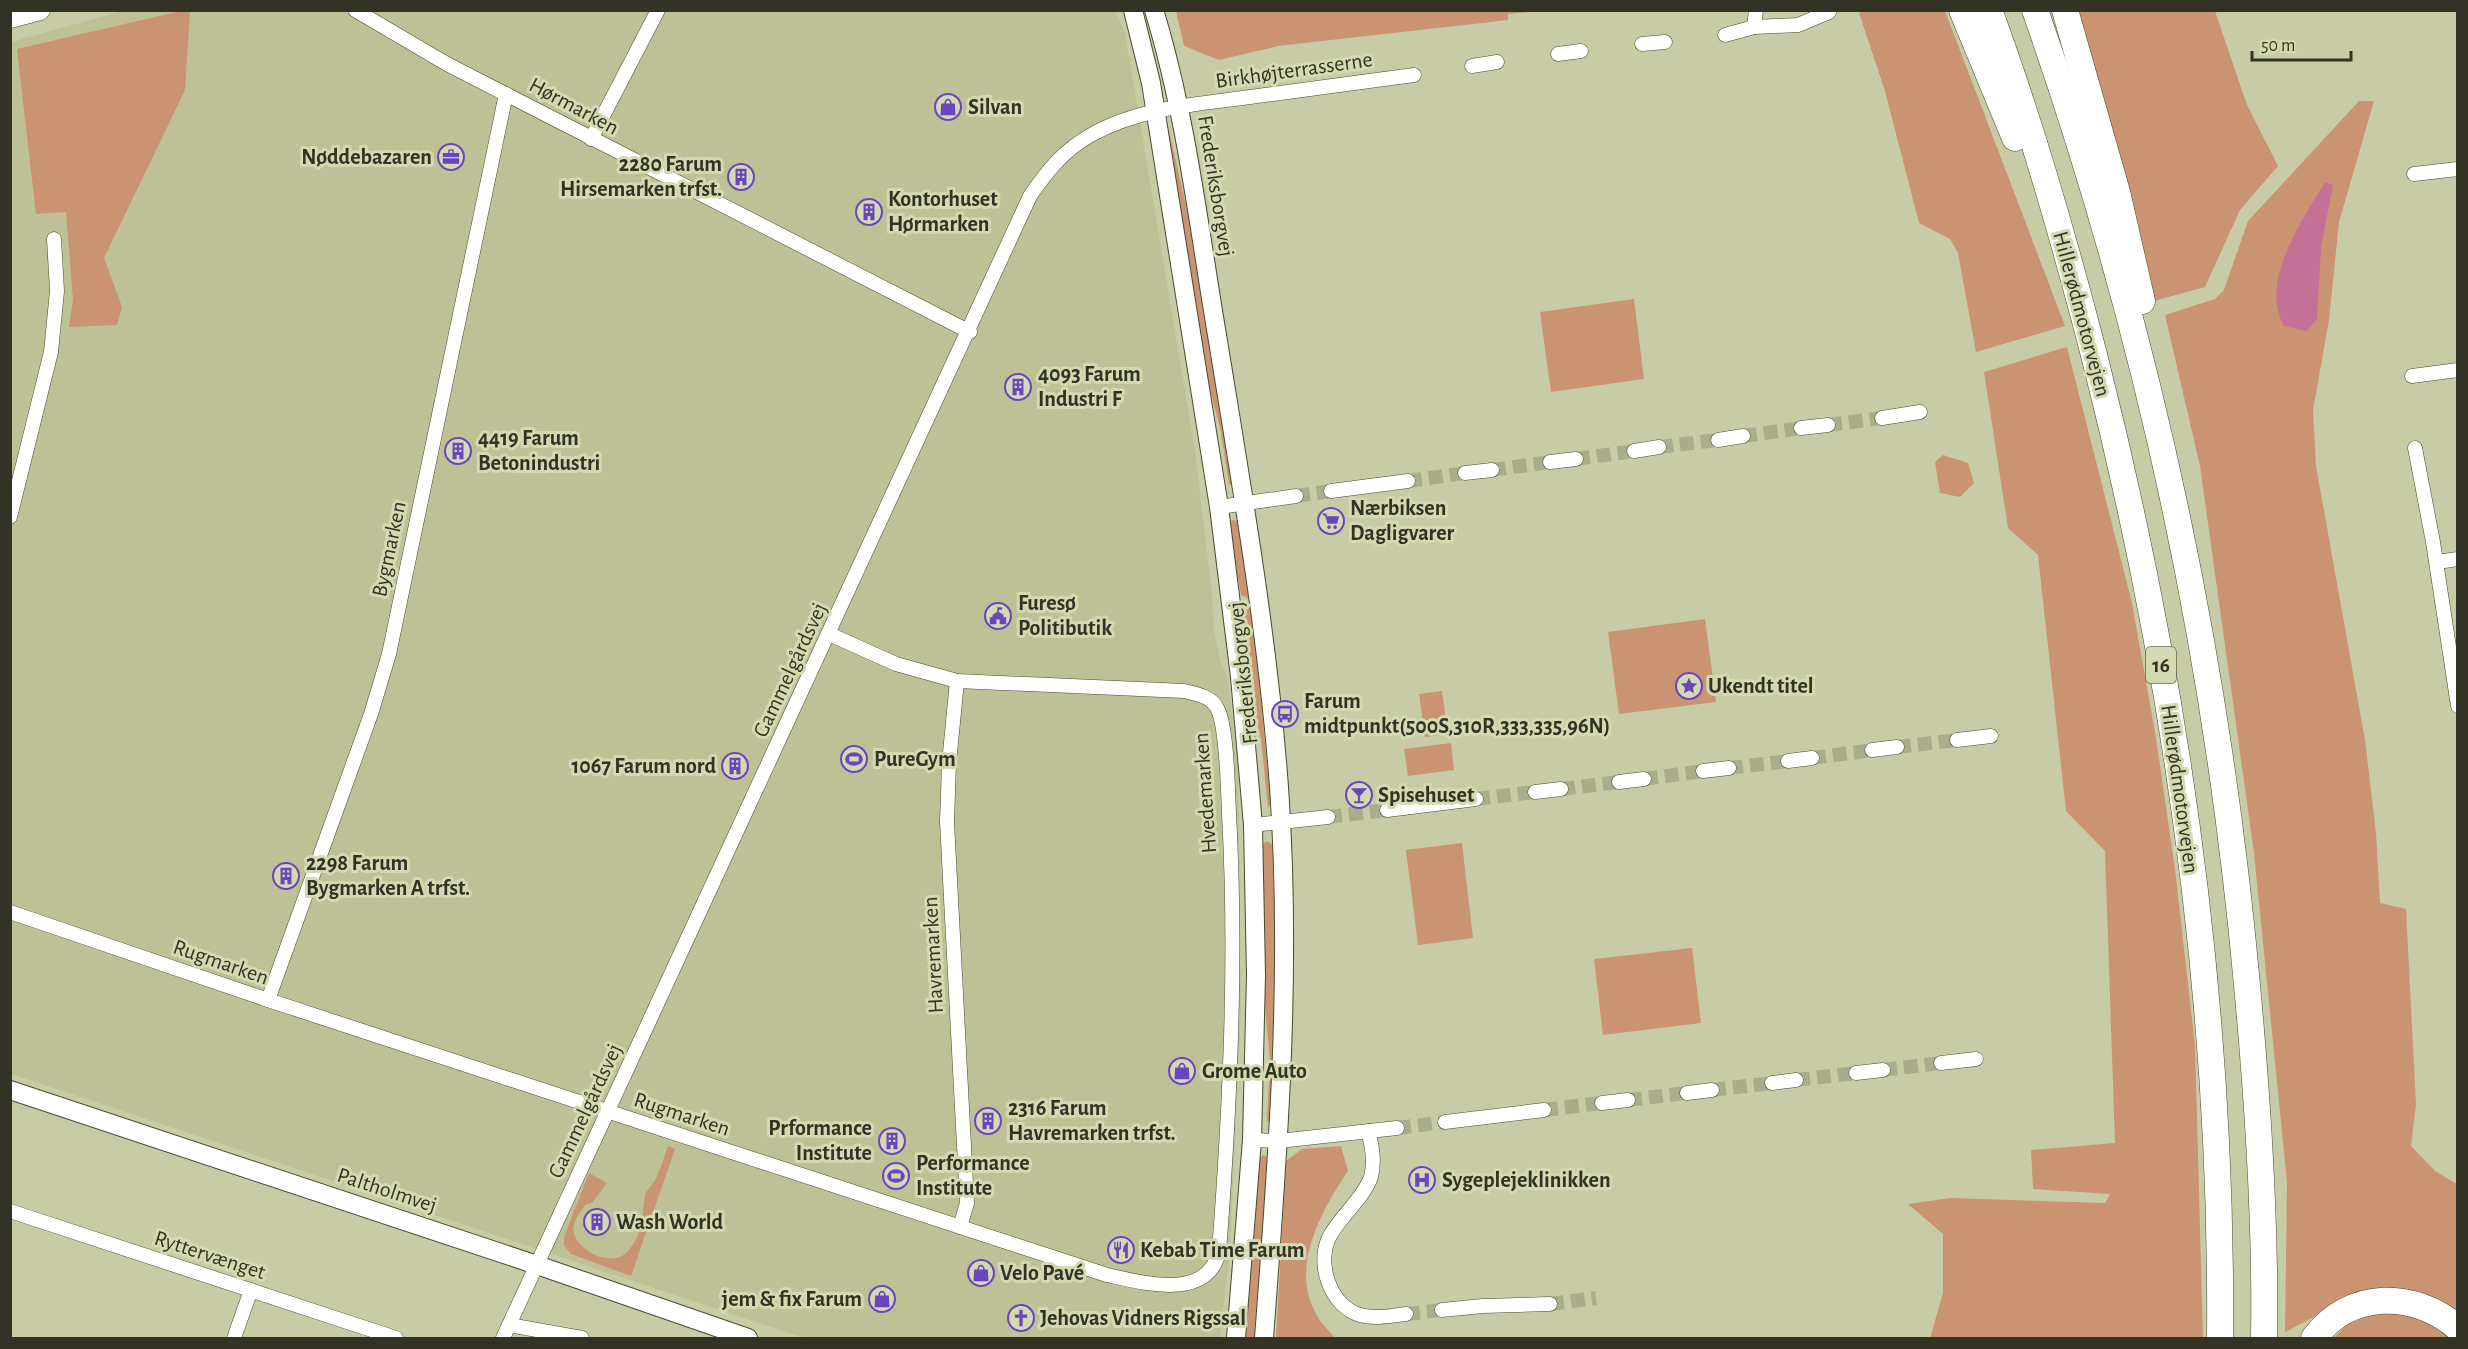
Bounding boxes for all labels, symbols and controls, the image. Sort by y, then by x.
scale bar [2252,24,2351,62]
text: 50 m [2261,37,2295,55]
street label: Birkhøjterrasserne [1214,48,1374,92]
street label: Hørmarken [526,73,622,139]
shop icon: Silvan [933,92,963,122]
place label: Silvan [968,96,1022,118]
street label: Frederiksborgvej [1194,114,1238,258]
office icon: Nøddebazaren [436,142,466,172]
place label: Nøddebazaren [301,146,432,168]
place label: 2280 Farum Hirsemarken trfst. [560,153,722,200]
building icon: 2280 Farum Hirsemarken trfst. [726,162,756,192]
place label: Kontorhuset Hørmarken [888,188,998,235]
building icon: Kontorhuset Hørmarken [854,197,884,227]
street label: Hillerødmotorvejen [2049,229,2115,399]
place label: 4093 Farum Industri F [1038,363,1141,410]
building icon: 4093 Farum Industri F [1003,372,1033,402]
place label: 4419 Farum Betonindustri [478,427,600,474]
building icon: 4419 Farum Betonindustri [443,436,473,466]
place label: Nærbiksen Dagligvarer [1350,497,1455,544]
street label: Bygmarken [368,499,410,599]
supermarket icon: Nærbiksen Dagligvarer [1316,506,1346,536]
place label: Furesø Politibutik [1018,592,1112,639]
street label: Gammelgårdsvej [749,599,831,741]
public building icon: Furesø Politibutik [983,601,1013,631]
street label: Frederiksborgvej [1225,601,1261,745]
road number: 16 [2146,647,2176,683]
place icon: Ukendt titel [1674,671,1704,701]
place label: Ukendt titel [1708,675,1813,697]
place label: Farum midtpunkt(500S,310R,333,335,96N) [1304,690,1610,737]
bus stop icon: Farum midtpunkt(500S,310R,333,335,96N) [1270,699,1300,729]
street label: Hillerødmotorvejen [2157,703,2203,875]
street label: Hvedemarken [1190,732,1220,854]
sports icon: PureGym [839,744,869,774]
place label: PureGym [874,748,956,771]
building icon: 1067 Farum nord [720,751,750,781]
place label: 1067 Farum nord [571,755,716,777]
bar icon: Spisehuset [1344,780,1374,810]
place label: Spisehuset [1378,784,1475,806]
place label: 2298 Farum Bygmarken A trfst. [306,852,470,900]
building icon: 2298 Farum Bygmarken A trfst. [271,861,301,891]
street label: Havremarken [919,896,947,1014]
street label: Rugmarken [170,935,272,989]
street label: Gammelgårdsvej [544,1040,626,1182]
shop icon: Grome Auto [1167,1056,1197,1086]
place label: Grome Auto [1202,1060,1307,1082]
street label: Rugmarken [631,1088,733,1140]
place label: 2316 Farum Havremarken trfst. [1008,1097,1176,1144]
building icon: 2316 Farum Havremarken trfst. [973,1106,1003,1136]
place label: Prformance Institute [768,1117,872,1164]
building icon: Prformance Institute [877,1126,907,1156]
place label: Performance Institute [916,1152,1030,1199]
sports icon: Performance Institute [881,1161,911,1191]
street label: Paltholmvej [334,1164,440,1216]
hospital icon: Sygeplejeklinikken [1407,1165,1437,1195]
place label: Sygeplejeklinikken [1442,1169,1611,1192]
building icon: Wash World [582,1207,612,1237]
place label: Wash World [616,1211,724,1233]
street label: Ryttervænget [152,1227,268,1283]
restaurant icon: Kebab Time Farum [1106,1235,1136,1265]
place label: Kebab Time Farum [1140,1239,1305,1261]
shop icon: Velo Pavé [966,1258,996,1288]
place label: Velo Pavé [1000,1262,1084,1284]
shop icon: jem & fix Farum [867,1284,897,1314]
place label: jem & fix Farum [722,1288,862,1311]
church icon: Jehovas Vidners Rigssal [1006,1303,1036,1333]
place label: Jehovas Vidners Rigssal [1040,1307,1246,1329]

